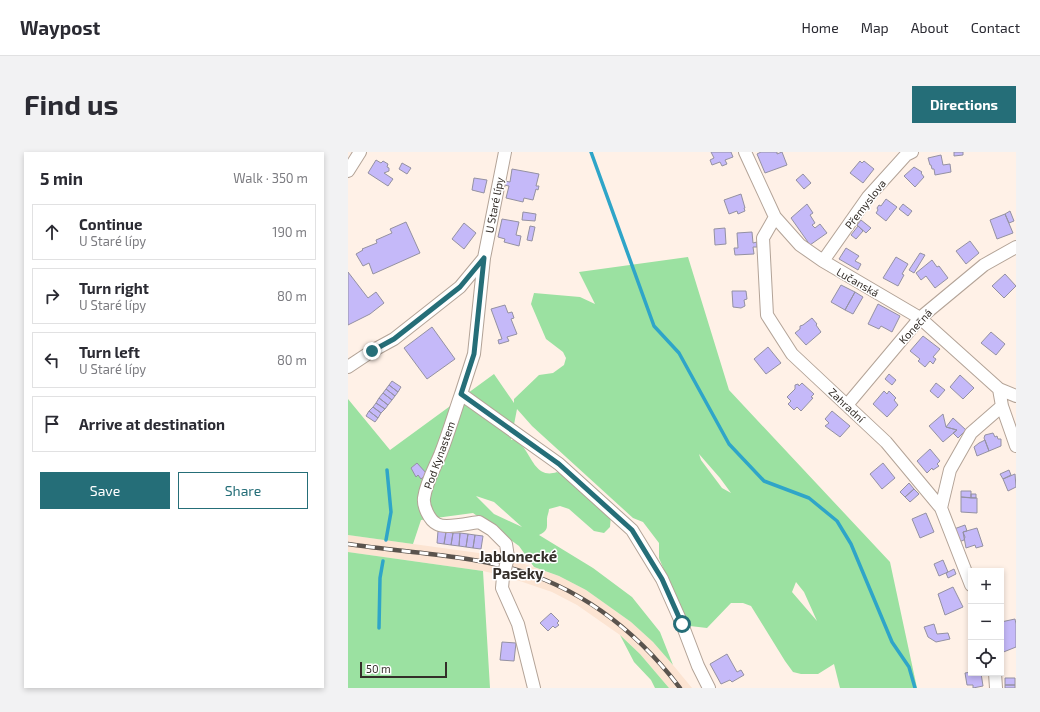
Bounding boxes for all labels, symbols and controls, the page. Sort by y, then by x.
text: Waypost [20,16,100,39]
text: Home [802,19,839,36]
text: Map [861,19,889,36]
text: About [911,19,949,36]
text: Contact [971,19,1020,36]
button: Directions [912,86,1016,123]
text: Find us [24,87,118,121]
text: 5 min [40,168,83,188]
text: Walk · 350 m [233,170,308,186]
street label: U Staré lípy [482,176,506,234]
street label: Přemyslova [842,177,888,231]
text: Continue [79,215,142,233]
icon: ahead [41,221,63,243]
text: 190 m [272,224,307,240]
text: U Staré lípy [79,233,146,249]
street label: Lučanská [834,265,882,299]
text: Turn right [79,279,149,297]
icon: right [41,285,63,307]
text: 80 m [277,288,307,304]
text: U Staré lípy [79,297,146,313]
street label: Konečná [896,306,934,346]
route end [363,342,381,360]
text: Turn left [79,343,140,361]
icon: left [41,349,63,371]
text: 80 m [277,352,307,368]
text: U Staré lípy [79,361,146,377]
street label: Zahradní [826,385,869,426]
icon: arrive [41,413,63,435]
text: Arrive at destination [79,415,225,433]
street label: Pod Kynastem [421,419,457,491]
button: Save [40,472,170,509]
button: Share [178,472,308,509]
district label: Jablonecké Paseky [479,547,557,583]
map controls [968,568,1004,676]
button: + [968,568,1004,604]
button: − [968,604,1004,640]
route start [673,615,691,633]
button: locate [968,640,1004,676]
scale bar [360,660,447,679]
text: 50 m [366,662,391,675]

